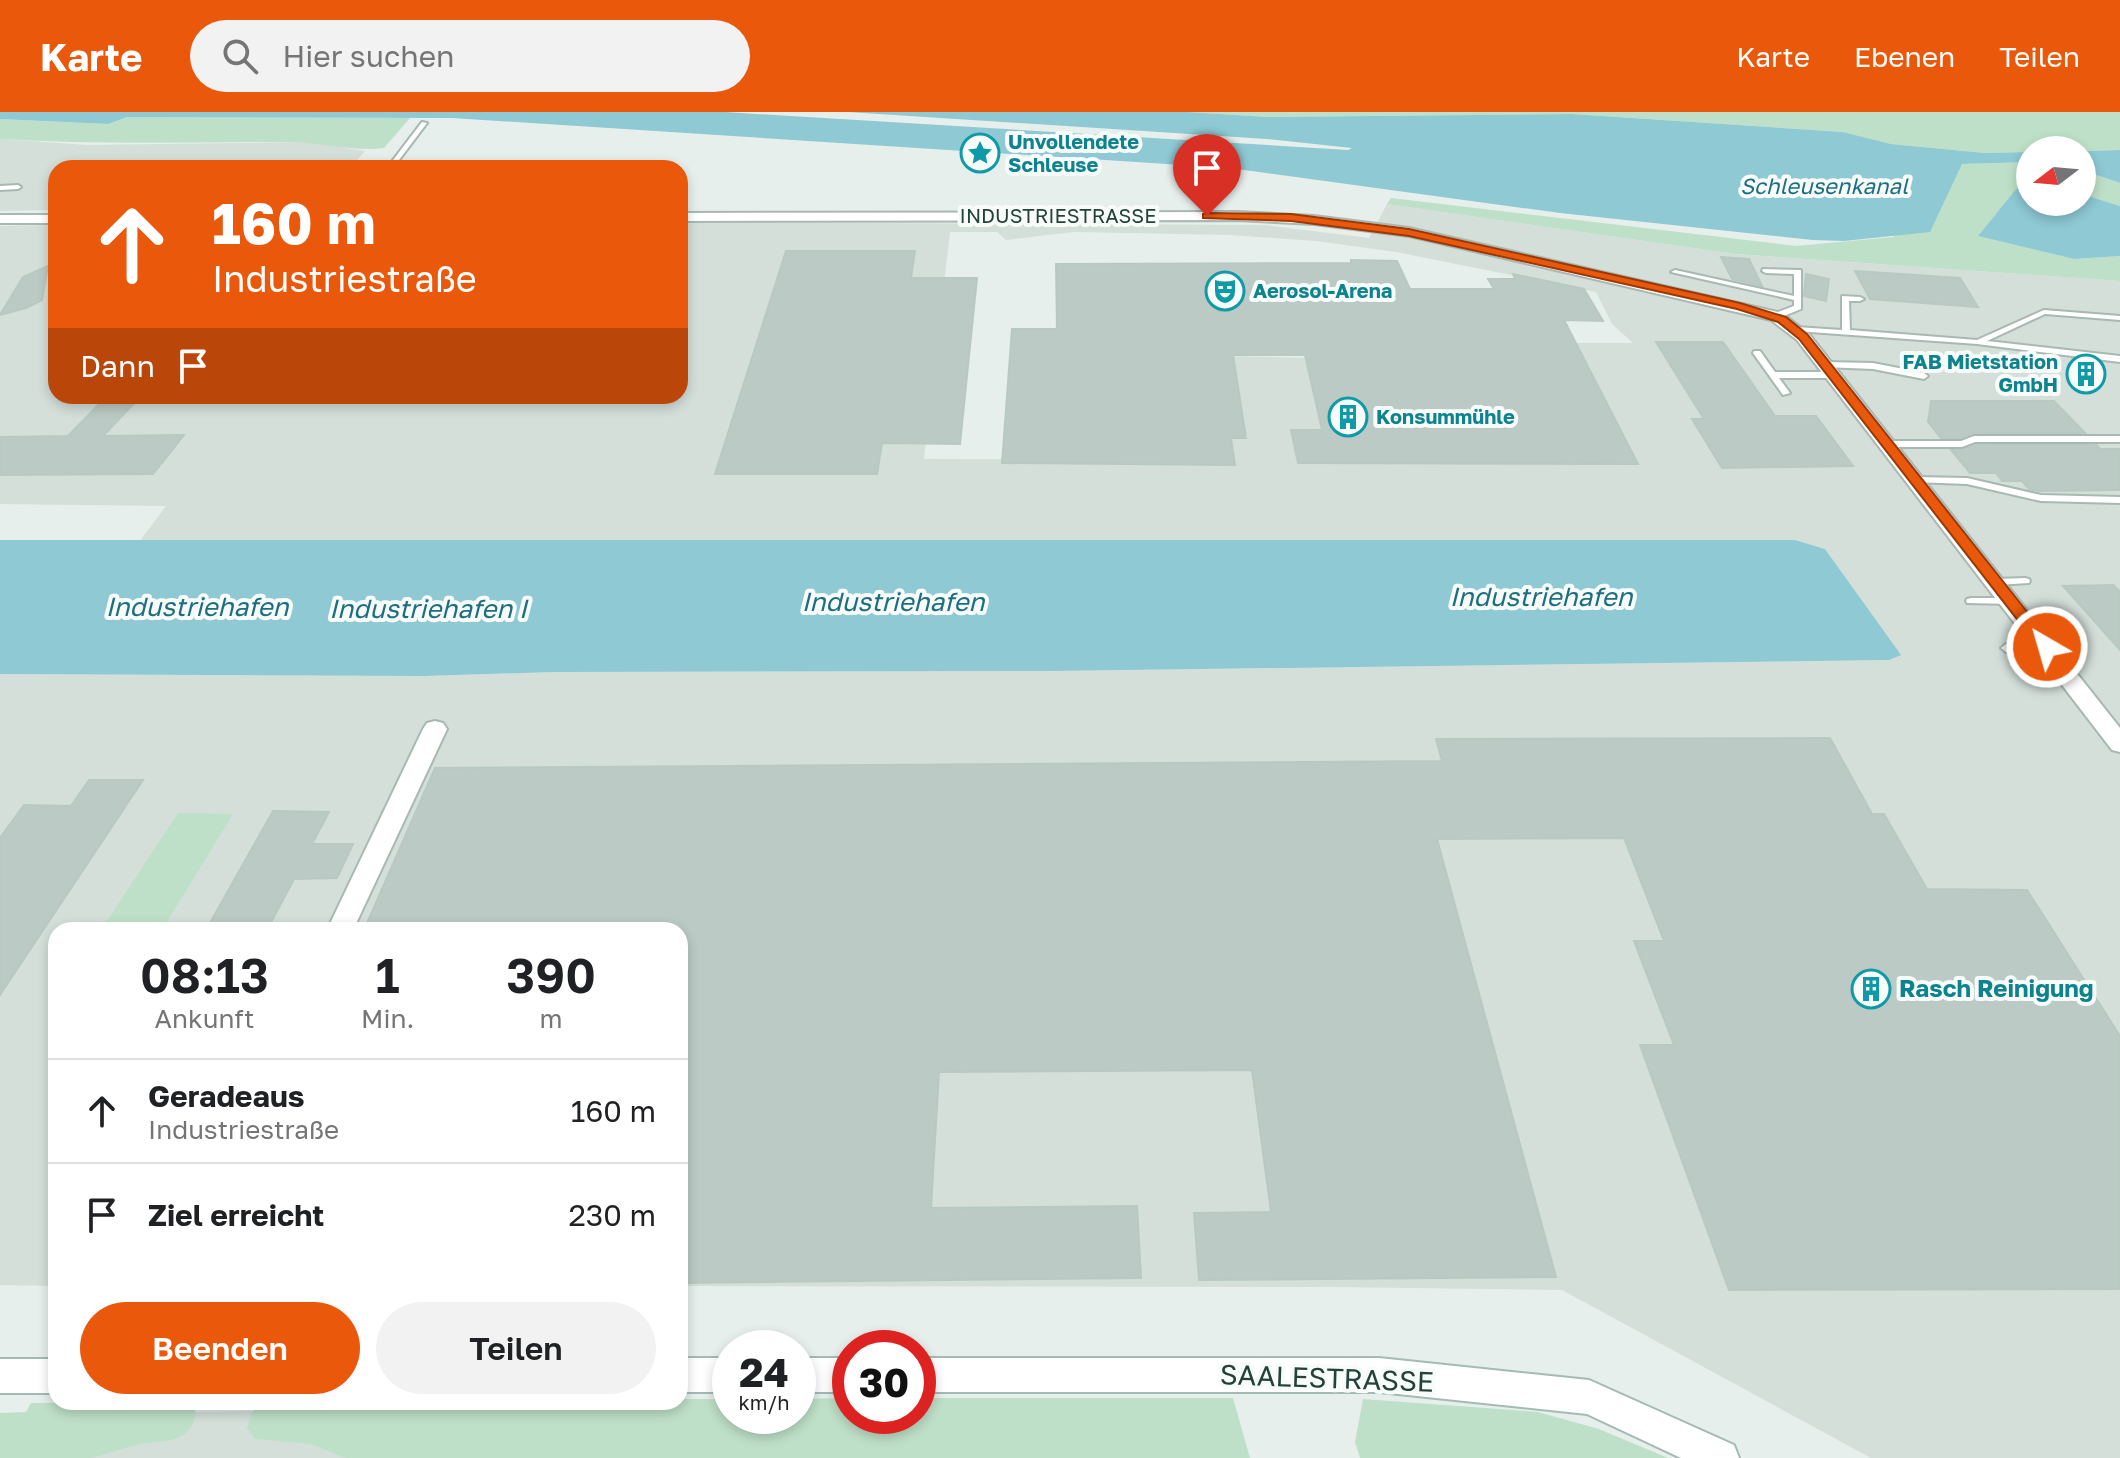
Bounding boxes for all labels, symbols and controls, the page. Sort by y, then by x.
search box [190,20,750,92]
text: Karte [40,34,142,79]
icon: search [218,34,262,78]
text: Hier suchen [282,38,455,74]
text: Karte [1736,40,1810,73]
text: Ebenen [1854,40,1955,73]
text: Teilen [1999,40,2080,73]
place label: Unvollendete Schleuse [1008,129,1139,176]
place icon: Unvollendete Schleuse [959,132,1001,174]
pin [1173,134,1241,216]
north arrow [2016,136,2096,216]
map controls [2016,136,2096,216]
icon: arrive [1185,146,1229,190]
water label: Schleusenkanal [1740,172,1909,199]
text: 160 m [212,189,376,256]
icon: ahead [80,192,184,296]
street label: INDUSTRIESTRASSE [960,203,1156,227]
text: Industriestraße [212,257,477,300]
theatre icon: Aerosol-Arena [1204,270,1246,312]
place label: Aerosol-Arena [1253,278,1392,302]
icon: arrive [171,344,215,388]
text: Dann [80,348,155,384]
place label: FAB Mietstation GmbH [1903,349,2058,396]
building icon: FAB Mietstation GmbH [2065,353,2107,395]
building icon: Konsummühle [1327,396,1369,438]
place label: Konsummühle [1376,404,1515,428]
water label: Industriehafen [1449,581,1634,612]
water label: Industriehafen [801,586,986,617]
water label: Industriehafen [105,591,290,622]
water label: Industriehafen I [329,593,529,624]
position arrow [2005,605,2089,689]
text: 08:13 [140,946,269,1004]
text: 1 [376,946,400,1004]
text: 390 [506,946,596,1004]
building icon: Rasch Reinigung [1850,968,1892,1010]
place label: Rasch Reinigung [1899,973,2093,1002]
text: Ankunft [155,1003,255,1034]
text: Min. [361,1003,414,1034]
text: m [540,1003,563,1034]
text: Geradeaus [148,1078,305,1114]
icon: ahead [80,1089,124,1133]
text: 160 m [571,1093,656,1129]
text: Industriestraße [148,1114,339,1145]
icon: arrive [80,1193,124,1237]
text: Ziel erreicht [148,1197,324,1233]
text: 230 m [568,1197,656,1233]
button: Beenden [80,1302,360,1394]
button: Teilen [376,1302,656,1394]
speed limit sign: 30 [832,1330,936,1434]
text: 24 [739,1348,789,1396]
street label: SAALESTRASSE [1219,1357,1435,1398]
text: km/h [739,1390,789,1414]

